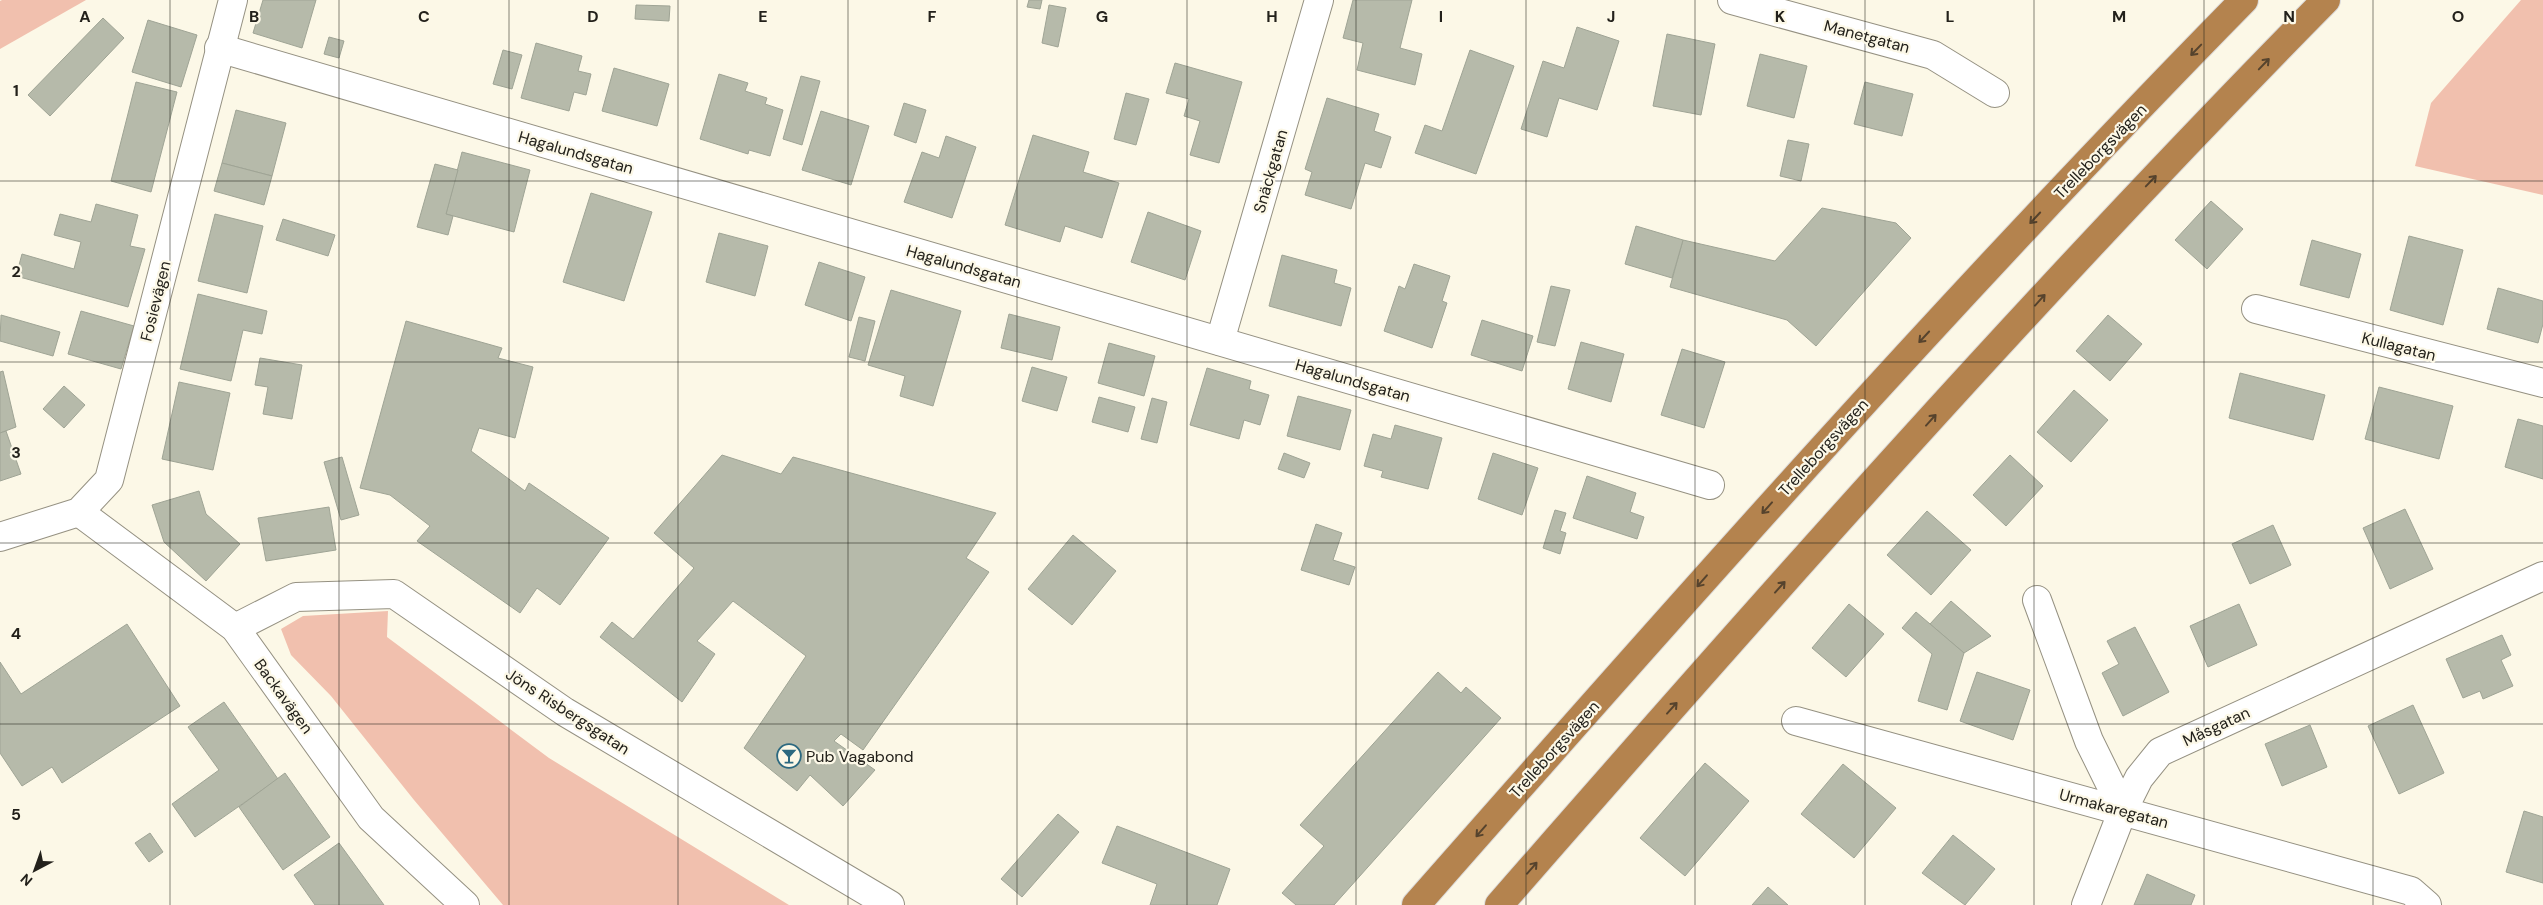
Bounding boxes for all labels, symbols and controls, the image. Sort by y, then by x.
text: A [79,6,91,27]
text: B [249,6,259,27]
text: C [418,6,430,27]
text: D [587,6,599,27]
text: E [758,6,768,27]
text: F [928,6,937,27]
text: G [1096,6,1108,27]
text: H [1266,6,1278,27]
text: I [1439,6,1443,27]
text: J [1607,6,1615,27]
text: K [1775,6,1786,27]
text: L [1946,6,1955,27]
text: M [2112,6,2126,27]
text: N [2283,6,2295,27]
text: O [2452,6,2464,27]
street label: Manetgatan [1822,15,1912,58]
one-way arrow [2190,44,2202,56]
one-way arrow [2258,58,2270,70]
text: 1 [13,80,19,101]
street label: Trelleborgsvägen [2050,99,2151,203]
street label: Hagalundsgatan [516,126,636,179]
street label: Snäckgatan [1249,127,1292,215]
one-way arrow [2145,175,2157,187]
one-way arrow [2029,212,2041,225]
street label: Hagalundsgatan [904,240,1024,293]
street label: Fosievägen [135,259,176,343]
text: 2 [11,261,21,282]
one-way arrow [2034,293,2046,306]
street label: Kullagatan [2360,327,2438,366]
one-way arrow [1918,330,1930,343]
street label: Hagalundsgatan [1293,354,1413,407]
street label: Trelleborgsvägen [1774,394,1873,501]
one-way arrow [1925,413,1936,426]
text: 3 [11,442,21,463]
one-way arrow [1761,502,1773,515]
one-way arrow [1696,574,1708,587]
one-way arrow [1775,580,1786,593]
text: 4 [11,623,21,644]
street label: Backavägen [249,655,318,738]
street label: Jöns Risbergsgatan [502,663,634,759]
street label: Trelleborgsvägen [1505,696,1604,803]
one-way arrow [1666,702,1678,715]
street label: Måsgatan [2179,702,2253,751]
bar icon: Pub Vagabond [776,743,802,769]
place label: Pub Vagabond [806,746,914,767]
street label: Urmakaregatan [2057,784,2171,833]
text: 5 [11,804,21,825]
one-way arrow [1475,824,1487,837]
north arrow [10,845,60,895]
one-way arrow [1526,862,1537,875]
text: N [17,870,36,890]

